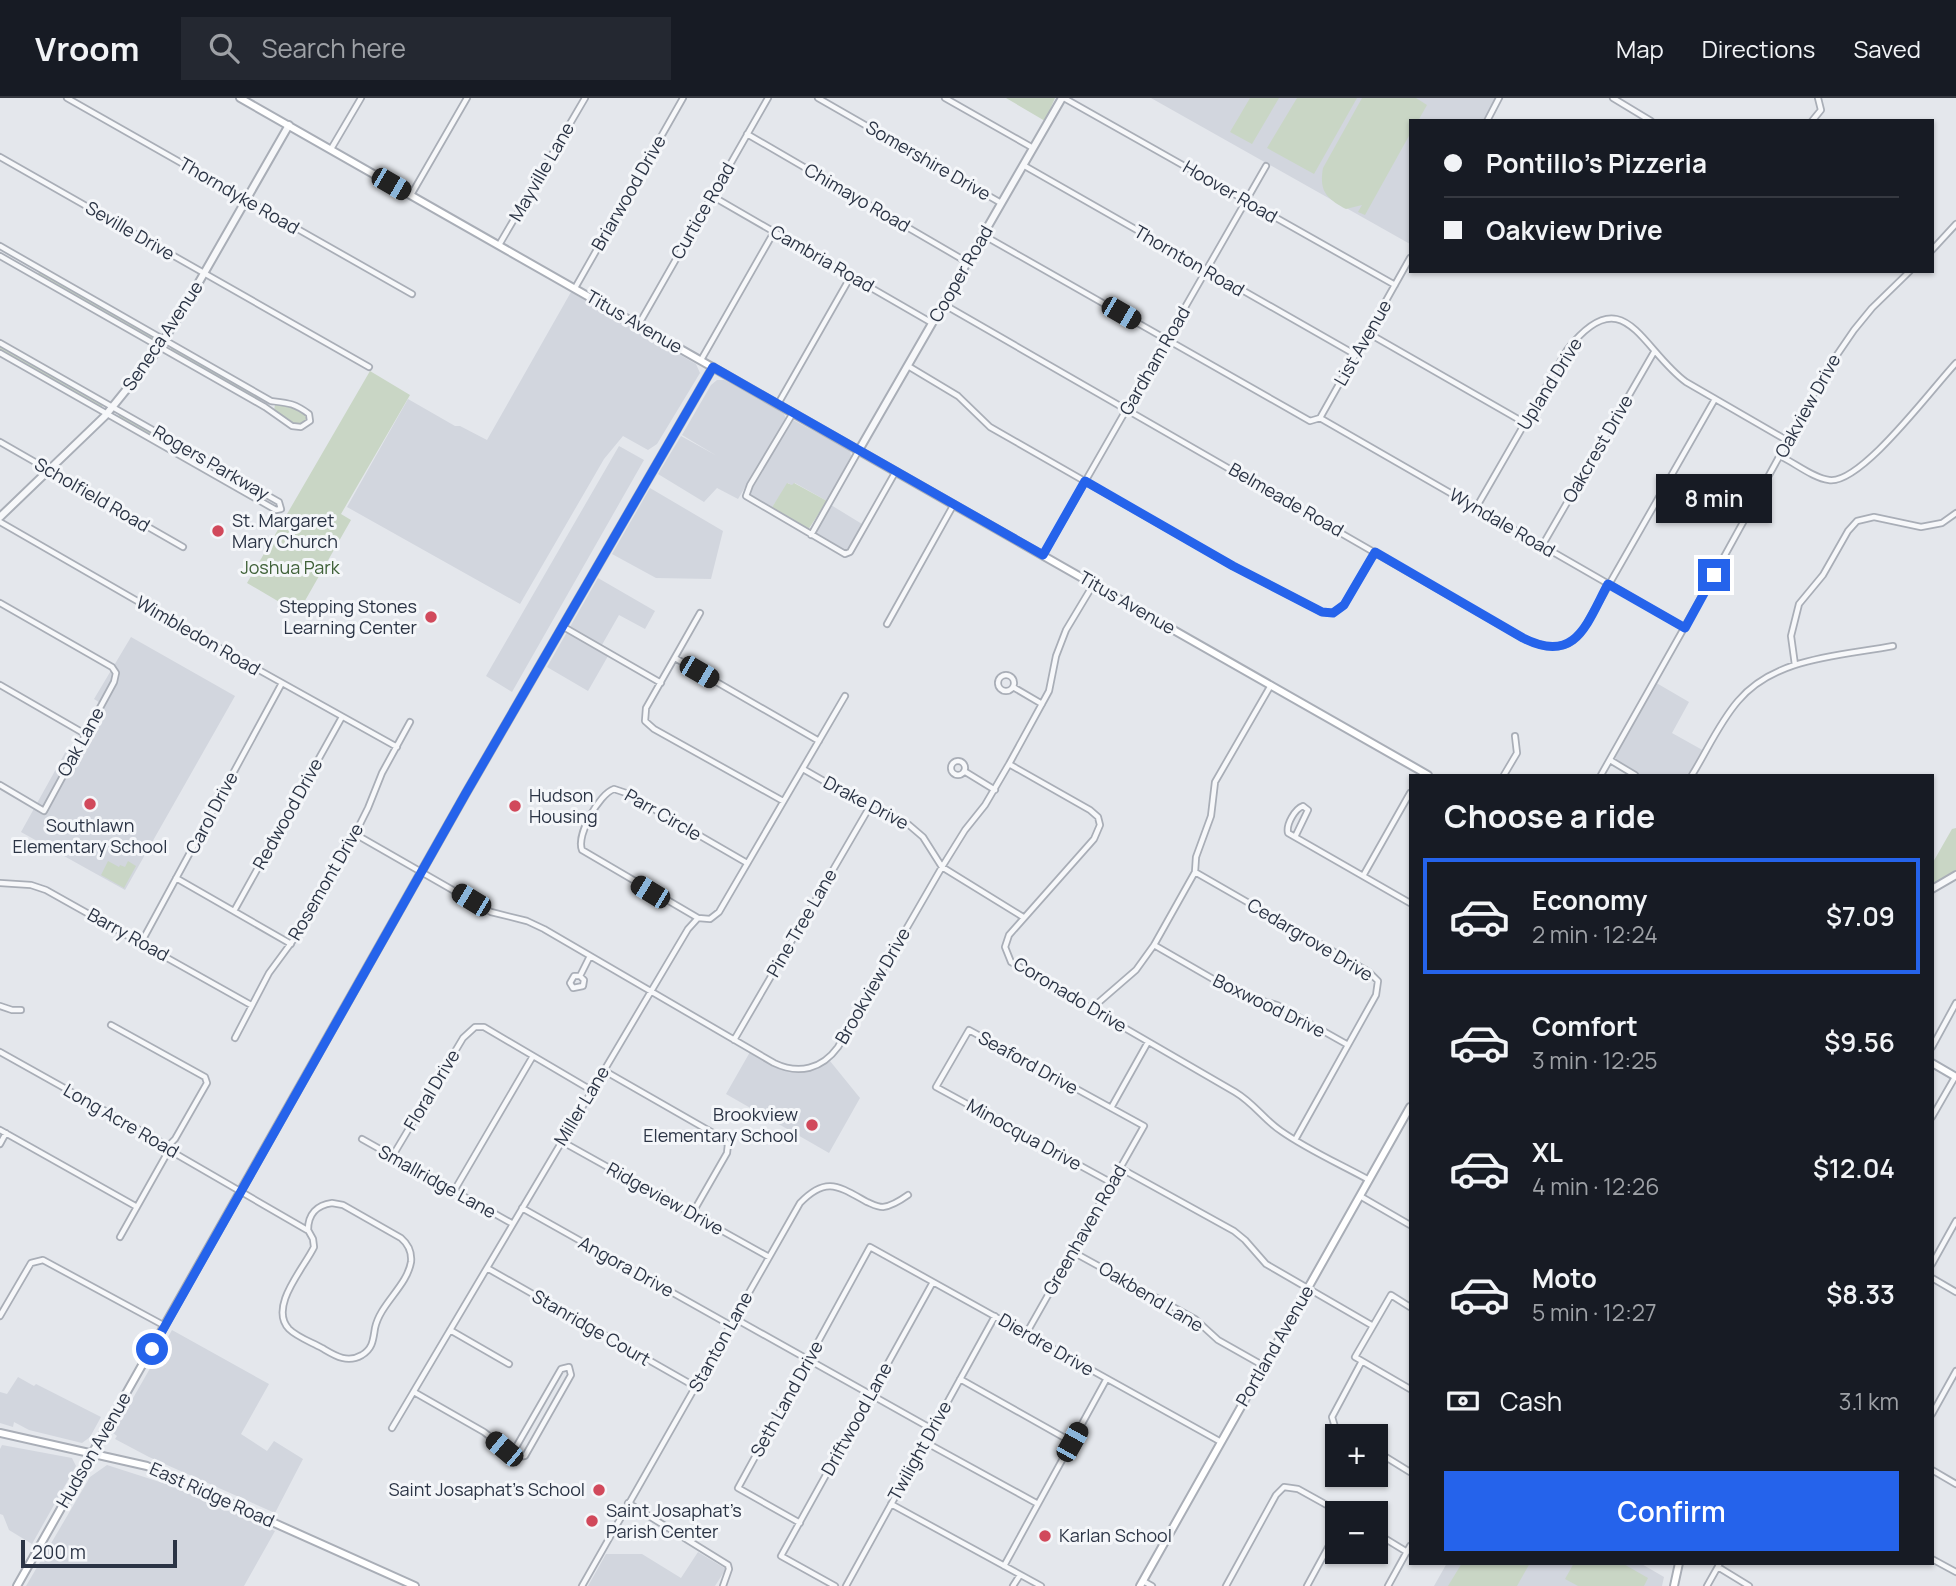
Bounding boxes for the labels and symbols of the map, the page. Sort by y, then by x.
street label: Somershire Drive [862,115,995,206]
street label: Mayville Lane [503,118,579,225]
street label: Briarwood Drive [585,130,671,255]
street label: Thorndyke Road [175,151,304,239]
street label: Hoover Road [1179,154,1282,228]
street label: Chimayo Road [800,157,915,237]
street label: Curtice Road [665,158,740,263]
car [368,164,415,204]
street label: Seville Drive [82,195,179,265]
street label: Cambria Road [766,219,879,297]
street label: Thornton Road [1130,219,1249,301]
street label: Cooper Road [923,221,998,326]
street label: Seneca Avenue [117,276,208,395]
street label: Titus Avenue [582,284,687,358]
car [1098,293,1145,333]
street label: List Avenue [1328,295,1396,390]
street label: Gardham Road [1113,302,1195,419]
street label: Upland Drive [1511,333,1587,434]
street label: Oakview Drive [1769,349,1845,462]
street label: Oakcrest Drive [1557,390,1638,507]
street label: Rogers Parkway [149,419,274,505]
street label: Scholfield Road [31,451,154,537]
street label: Belmeade Road [1225,457,1348,542]
callout: 8 min [1656,474,1772,522]
street label: Wyndale Road [1445,482,1560,562]
place label: St. Margaret Mary Church [232,508,338,553]
marker: St. Margaret Mary Church [210,523,226,539]
park label: Joshua Park [240,555,341,579]
route end [1698,559,1730,591]
street label: Titus Avenue [1075,565,1180,639]
street label: Wimbledon Road [132,590,265,680]
place label: Stepping Stones Learning Center [279,594,418,639]
marker: Stepping Stones Learning Center [423,609,439,625]
car [676,652,723,692]
street label: Oak Lane [51,703,109,781]
street label: Redwood Drive [247,754,328,873]
street label: Carol Drive [179,767,243,858]
street label: Drake Drive [820,770,913,835]
place label: Hudson Housing [529,783,598,828]
street label: Parr Circle [621,783,706,846]
marker: Southlawn Elementary School [82,796,98,812]
marker: Hudson Housing [507,798,523,814]
place label: Southlawn Elementary School [13,813,167,858]
street label: Rosemont Drive [282,819,368,944]
street label: Pine Tree Lane [760,864,842,981]
car [627,872,674,912]
car [448,880,495,920]
street label: Cedargrove Drive [1243,892,1378,986]
street label: Barry Road [83,902,174,966]
street label: Brookview Drive [829,923,915,1048]
street label: Coronado Drive [1009,951,1132,1037]
street label: Boxwood Drive [1209,968,1329,1043]
street label: Seaford Drive [974,1025,1083,1099]
street label: Floral Drive [398,1045,465,1134]
street label: Miller Lane [548,1061,614,1150]
street label: Long Acre Road [60,1077,183,1163]
street label: Minocqua Drive [963,1093,1086,1176]
place label: Brookview Elementary School [643,1102,798,1147]
marker: Brookview Elementary School [804,1117,820,1133]
street label: Smallridge Lane [374,1139,501,1223]
street label: Ridgeview Drive [603,1156,728,1240]
street label: Greenhaven Road [1037,1160,1131,1299]
street label: Angora Drive [575,1230,678,1302]
street label: Oakbend Lane [1095,1255,1208,1337]
street label: Portland Avenue [1230,1281,1318,1410]
street label: Stanridge Court [528,1283,655,1371]
street label: Stanton Lane [683,1287,758,1396]
street label: Dierdre Drive [994,1307,1099,1381]
route start [136,1333,168,1365]
street label: Seth Land Drive [744,1336,828,1461]
street label: Driftwood Lane [815,1358,897,1479]
street label: Hudson Avenue [50,1387,136,1512]
street label: Twilight Drive [882,1396,956,1505]
car [1053,1419,1092,1465]
car [482,1427,527,1471]
street label: East Ridge Road [146,1456,279,1532]
place label: Saint Josaphat’s School [388,1477,585,1501]
marker: Saint Josaphat’s School [591,1482,607,1498]
place label: Saint Josaphat’s Parish Center [606,1498,742,1543]
marker: Saint Josaphat’s Parish Center [584,1513,600,1529]
place label: Karlan School [1059,1523,1172,1547]
marker: Karlan School [1037,1528,1053,1544]
scale bar [21,1537,177,1569]

